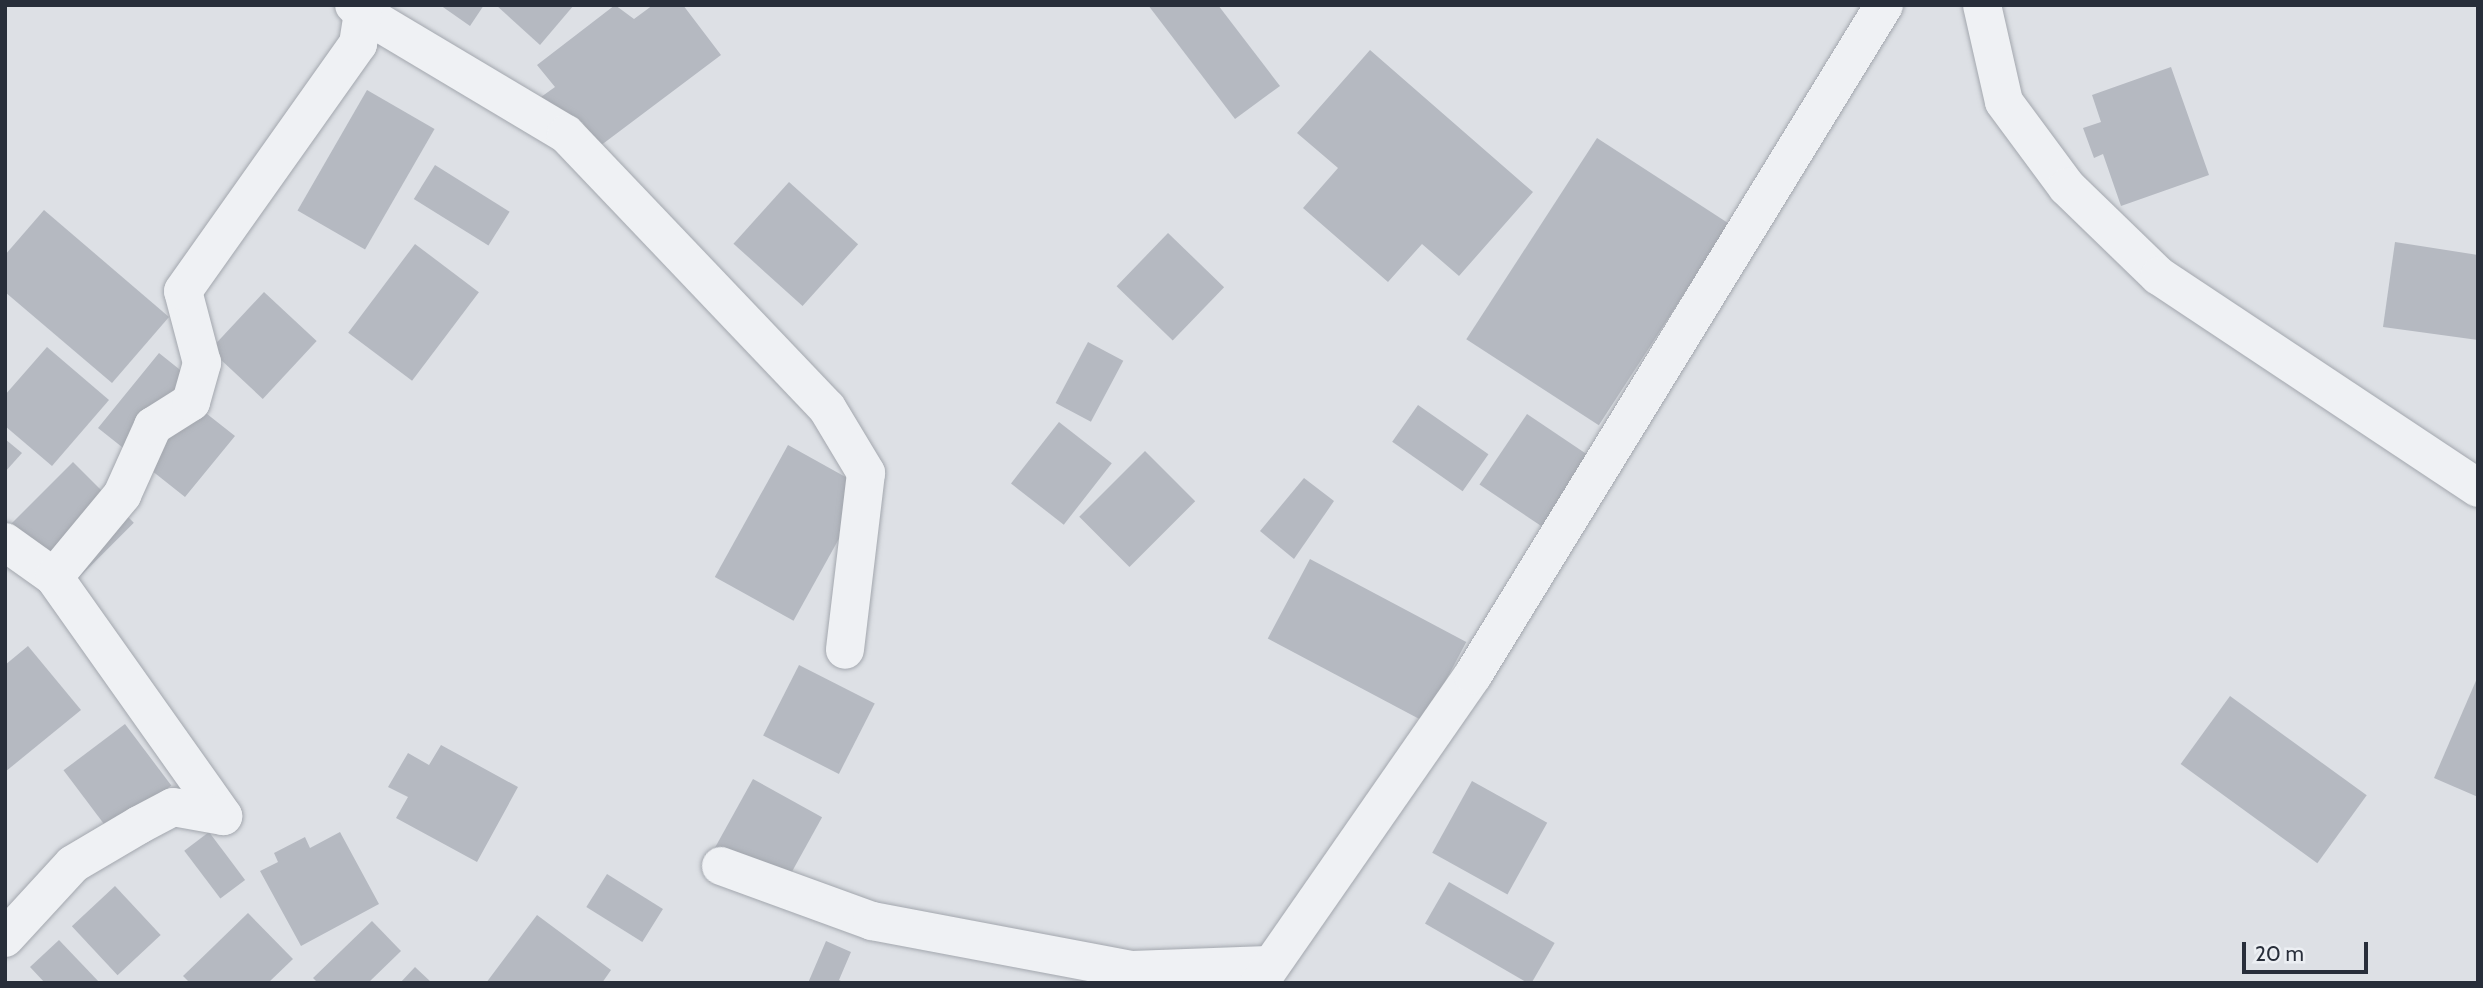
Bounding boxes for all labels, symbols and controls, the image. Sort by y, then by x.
scale bar [2245,928,2371,972]
text: 20 m [2255,941,2304,966]

